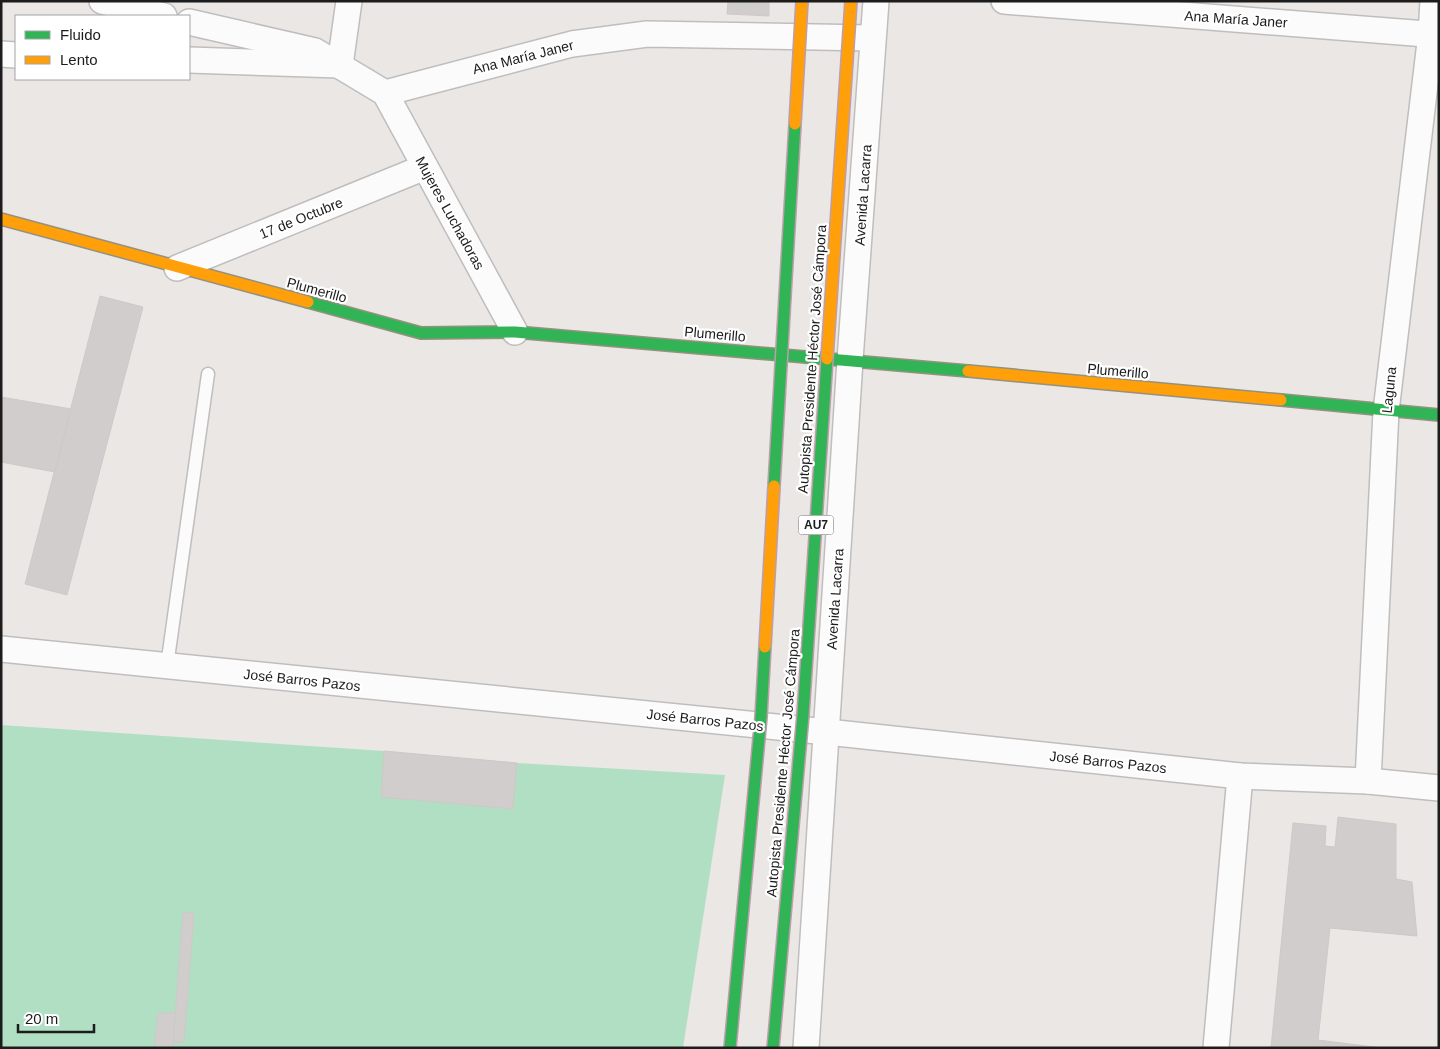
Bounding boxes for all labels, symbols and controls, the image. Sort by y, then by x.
street label: Ana María Janer [1184,7,1289,31]
legend [15,15,190,80]
text: Fluido [60,26,101,43]
street label: Ana María Janer [471,37,575,77]
text: Lento [60,51,98,68]
street label: Avenida Lacarra [851,144,875,246]
street label: Mujeres Luchadoras [412,154,488,272]
street label: 17 de Octubre [257,194,345,242]
street label: Autopista Presidente Héctor José Cámpora [795,224,829,494]
street label: Plumerillo [285,274,349,306]
street label: Plumerillo [684,323,747,345]
street label: Plumerillo [1087,360,1150,382]
street label: Laguna [1379,366,1399,414]
road number: AU7 [798,516,834,534]
street label: Avenida Lacarra [823,548,847,650]
street label: Autopista Presidente Héctor José Cámpora [763,628,803,898]
street label: José Barros Pazos [243,666,361,694]
street label: José Barros Pazos [646,706,764,734]
street label: José Barros Pazos [1049,748,1167,776]
scale bar [18,1002,94,1034]
text: 20 m [25,1010,58,1027]

